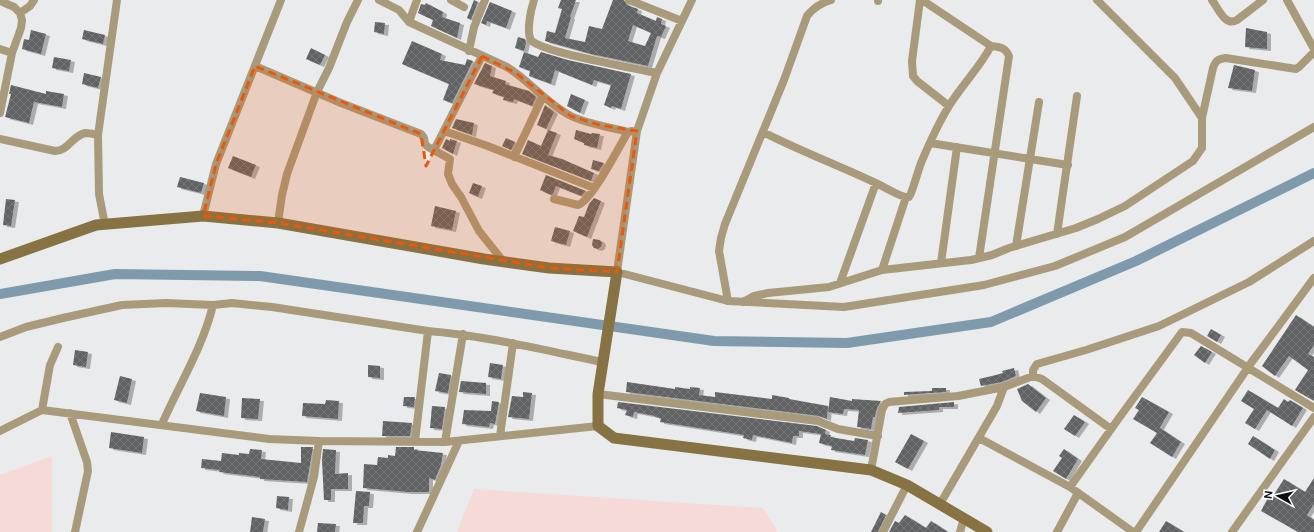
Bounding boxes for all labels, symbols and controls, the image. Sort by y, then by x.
north arrow [1258,476,1298,516]
text: N [1261,490,1276,500]

